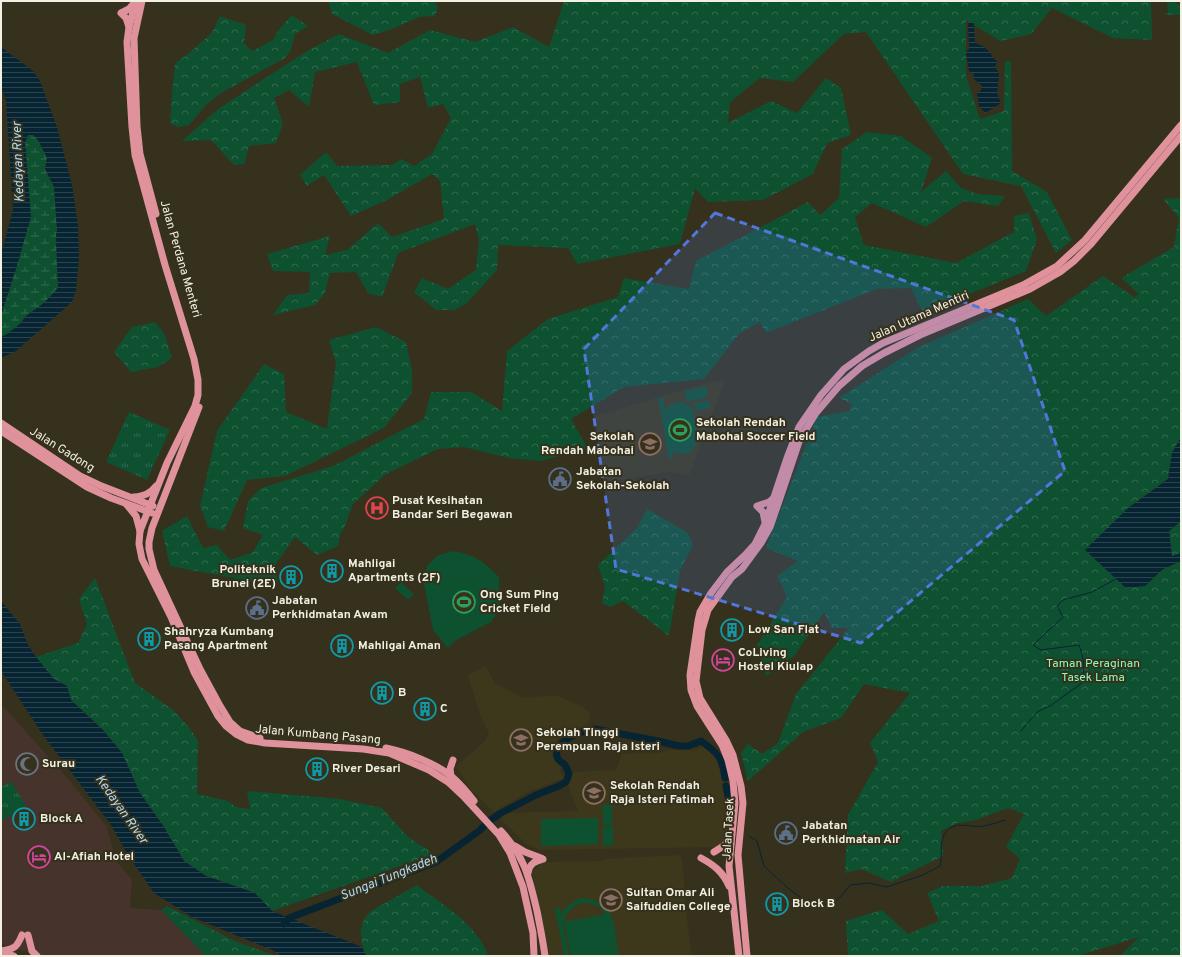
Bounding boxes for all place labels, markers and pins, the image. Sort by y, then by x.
place label: Sekolah Rendah Mabohai Soccer Field [696,415,815,445]
sports icon: Sekolah Rendah Mabohai Soccer Field [667,417,693,443]
place label: Sekolah Rendah Mabohai [541,429,634,459]
school or university icon: Sekolah Rendah Mabohai [637,431,663,457]
place label: Jabatan Sekolah-Sekolah [576,464,669,494]
public building icon: Jabatan Sekolah-Sekolah [547,466,573,492]
place label: Pusat Kesihatan Bandar Seri Begawan [392,493,513,523]
hospital icon: Pusat Kesihatan Bandar Seri Begawan [364,495,390,521]
place label: Mahligai Apartments (2F) [348,556,441,586]
building icon: Mahligai Apartments (2F) [319,558,345,584]
place label: Politeknik Brunei (2E) [212,562,276,592]
building icon: Politeknik Brunei (2E) [278,564,304,590]
place label: Ong Sum Ping Cricket Field [480,587,559,617]
sports icon: Ong Sum Ping Cricket Field [451,589,477,615]
place label: Jabatan Perkhidmatan Awam [272,593,388,623]
public building icon: Jabatan Perkhidmatan Awam [244,595,270,621]
building icon: Low San Flat [719,617,745,643]
place label: Low San Flat [748,622,820,638]
place label: Shahryza Kumbang Pasang Apartment [164,624,274,654]
building icon: Shahryza Kumbang Pasang Apartment [136,626,162,652]
building icon: Mahligai Aman [329,633,355,659]
place label: Mahligai Aman [358,638,441,654]
place label: CoLiving Hostel Kiulap [738,645,813,675]
hotel icon: CoLiving Hostel Kiulap [710,647,736,673]
building icon: B [369,680,395,706]
place label: B [398,685,406,701]
building icon: C [412,696,438,722]
place label: C [440,701,448,717]
place label: Sekolah Tinggi Perempuan Raja Isteri [536,725,660,755]
school or university icon: Sekolah Tinggi Perempuan Raja Isteri [508,727,534,753]
mosque icon: Surau [14,751,40,777]
place label: Surau [42,756,75,772]
building icon: River Desari [304,756,330,782]
place label: River Desari [332,761,401,777]
place label: Sekolah Rendah Raja Isteri Fatimah [610,778,714,808]
school or university icon: Sekolah Rendah Raja Isteri Fatimah [581,780,607,806]
building icon: Block A [11,806,37,832]
place label: Block A [40,811,83,827]
place label: Jabatan Perkhidmatan Air [802,818,900,848]
public building icon: Jabatan Perkhidmatan Air [773,820,799,846]
hotel icon: Al-Afiah Hotel [26,844,52,870]
place label: Al-Afiah Hotel [54,849,134,865]
place label: Sultan Omar Ali Saifuddien College [626,885,731,915]
school or university icon: Sultan Omar Ali Saifuddien College [598,887,624,913]
building icon: Block B [764,891,790,917]
place label: Block B [792,896,835,912]

